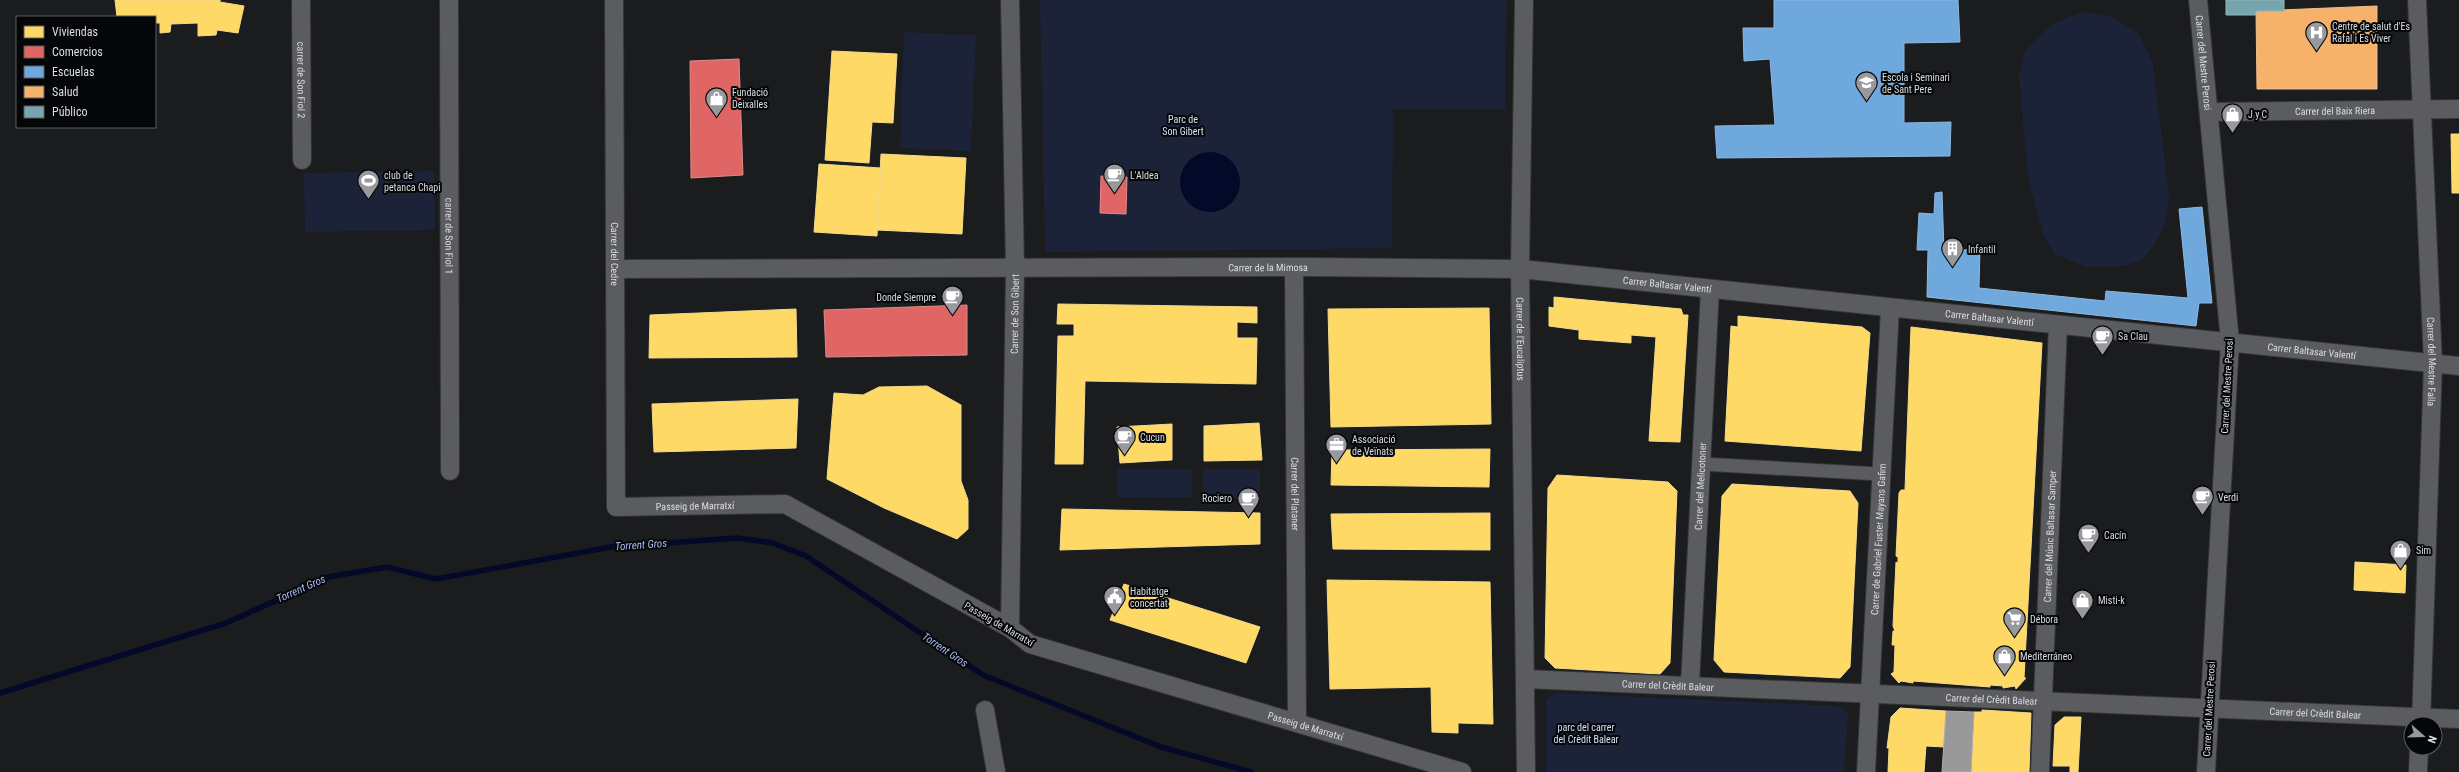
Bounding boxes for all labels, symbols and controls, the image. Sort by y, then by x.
street label: Carrer del Mestre Perosi [2194,15,2214,111]
legend [16,16,156,128]
hospital icon: Centre de salut d'Es Rafal i Es Viver [2304,19,2330,52]
place label: Centre de salut d'Es Rafal i Es Viver [2332,21,2410,44]
text: Viviendas [52,25,98,39]
street label: carrer de Son Fiol 2 [296,42,307,118]
text: Comercios [52,45,103,59]
text: Escuelas [52,65,94,79]
school or university icon: Escola i Seminari de Sant Pere [1854,70,1880,103]
place label: Escola i Seminari de Sant Pere [1882,72,1950,95]
text: Salud [52,85,79,99]
shop icon: Fundació Deixalles [703,85,729,118]
place label: Fundació Deixalles [732,87,768,110]
shop icon: J y C [2220,101,2246,134]
text: Público [52,105,87,119]
street label: Carrer del Baix Riera [2295,105,2375,116]
place label: J y C [2248,109,2268,120]
park label: Parc de Son Gibert [1162,114,1204,137]
cafe icon: L'Aldea [1101,162,1127,195]
sports icon: club de petanca Chapi [356,168,382,201]
place label: club de petanca Chapi [384,170,440,193]
place label: L'Aldea [1130,170,1159,181]
street label: carrer de Son Fiol 1 [444,198,455,274]
street label: Carrer del Cedre [609,222,621,286]
building icon: Infantil [1940,236,1966,269]
place label: Infantil [1968,244,1996,255]
street label: Carrer de la Mimosa [1228,262,1308,273]
street label: Carrer de Son Gibert [1008,274,1020,354]
street label: Carrer Baltasar Valentí [1622,274,1713,294]
cafe icon: Donde Siempre [939,284,965,317]
place label: Donde Siempre [876,292,936,303]
street label: Carrer de l'Eucaliptus [1515,297,1527,381]
street label: Carrer Baltasar Valentí [1945,307,2035,328]
street label: Carrer del Mestre Falla [2425,317,2439,407]
cafe icon: Sa Clau [2090,323,2116,356]
place label: Sa Clau [2118,331,2148,342]
street label: Carrer del Mestre Perosi [2219,338,2235,434]
street label: Carrer Baltasar Valentí [2267,341,2357,361]
cafe icon: Cucun [1112,424,1138,457]
place label: Cucun [1140,432,1165,443]
office icon: Associació de Veïnats [1324,432,1350,465]
place label: Associació de Veïnats [1352,434,1396,457]
street label: Carrer del Melicotoner [1692,442,1708,530]
street label: Carrer del Plataner [1290,457,1301,531]
street label: Carrer de Gabriel Fuster Mayans Gafim [1869,463,1887,615]
street label: Carrer del Músic Baltasar Samper [2041,470,2058,602]
cafe icon: Verdi [2189,484,2215,517]
cafe icon: Rociero [1235,485,1261,518]
place label: Verdi [2218,492,2238,503]
place label: Rociero [1202,493,1232,504]
street label: Passeig de Marratxí [656,499,735,512]
cafe icon: Cacín [2075,522,2101,555]
place label: Cacín [2104,530,2126,541]
water label: Torrent Gros [614,537,668,553]
shop icon: Sim [2388,537,2414,570]
place label: Sim [2416,545,2431,556]
water label: Torrent Gros [274,572,328,606]
public building icon: Habitatge concertat [1102,584,1128,617]
place label: Habitatge concertat [1130,586,1169,609]
shop icon: Misti-k [2069,587,2095,620]
place label: Misti-k [2098,595,2125,606]
street label: Passeig de Marratxí [962,600,1036,649]
supermarket icon: Débora [2002,606,2028,639]
place label: Débora [2030,614,2058,625]
water label: Torrent Gros [920,630,970,670]
shop icon: Mediterráneo [1991,643,2017,676]
place label: Mediterráneo [2020,651,2072,662]
street label: Carrer del Mestre Perosi [2201,661,2217,757]
street label: Carrer del Crèdit Balear [1622,678,1714,693]
street label: Carrer del Crèdit Balear [1946,692,2038,706]
street label: Carrer del Crèdit Balear [2269,705,2361,720]
street label: Passeig de Marratxí [1266,709,1345,742]
north arrow [2403,716,2443,756]
park label: parc del carrer del Crèdit Balear [1553,722,1619,745]
text: N [2425,734,2439,745]

